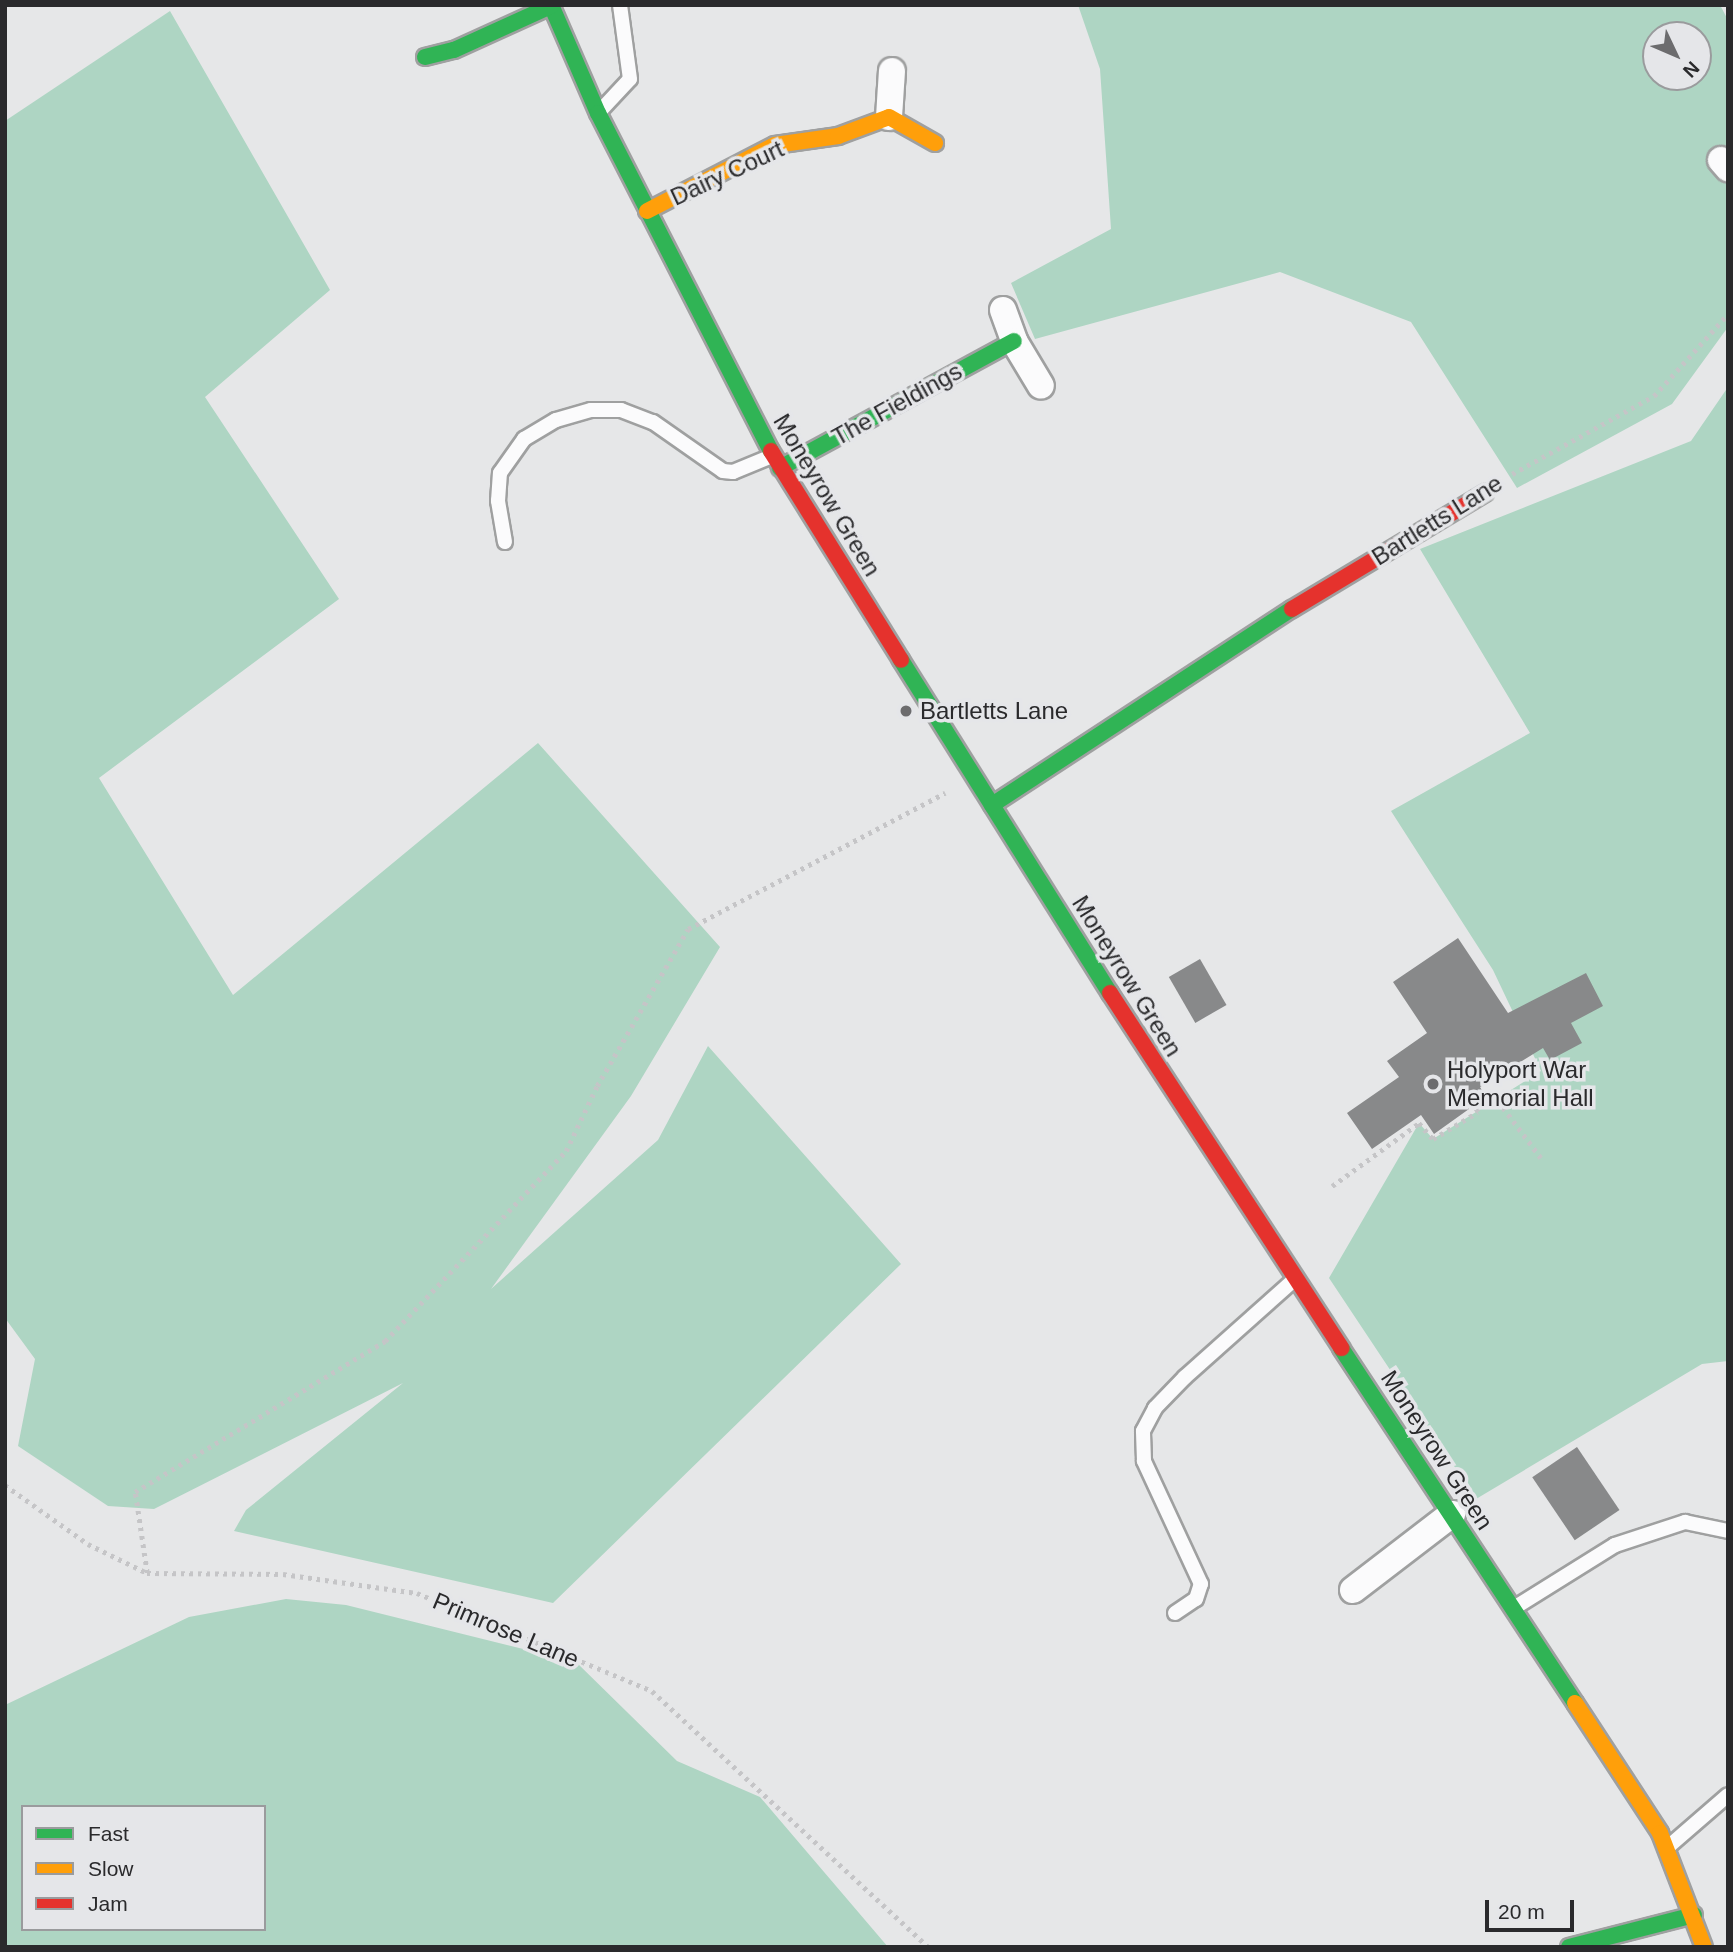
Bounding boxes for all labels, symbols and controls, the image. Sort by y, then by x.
north arrow [1642,21,1712,91]
text: N [1679,57,1703,82]
street label: Dairy Court [666,134,788,212]
street label: The Fieldings [827,356,967,452]
street label: Moneyrow Green [767,409,887,581]
street label: Bartletts Lane [1367,469,1507,571]
place label: Bartletts Lane [920,697,1068,725]
marker: Bartletts Lane [898,703,914,719]
street label: Moneyrow Green [1066,890,1188,1062]
place label: Holyport War Memorial Hall [1447,1056,1594,1112]
marker: Holyport War Memorial Hall [1425,1076,1441,1092]
street label: Moneyrow Green [1375,1365,1499,1535]
street label: Primrose Lane [429,1586,583,1674]
legend [21,1805,266,1931]
text: Fast [88,1822,129,1845]
text: Slow [88,1857,134,1880]
scale bar [1488,1885,1577,1929]
text: Jam [88,1892,128,1915]
text: 20 m [1498,1900,1545,1923]

